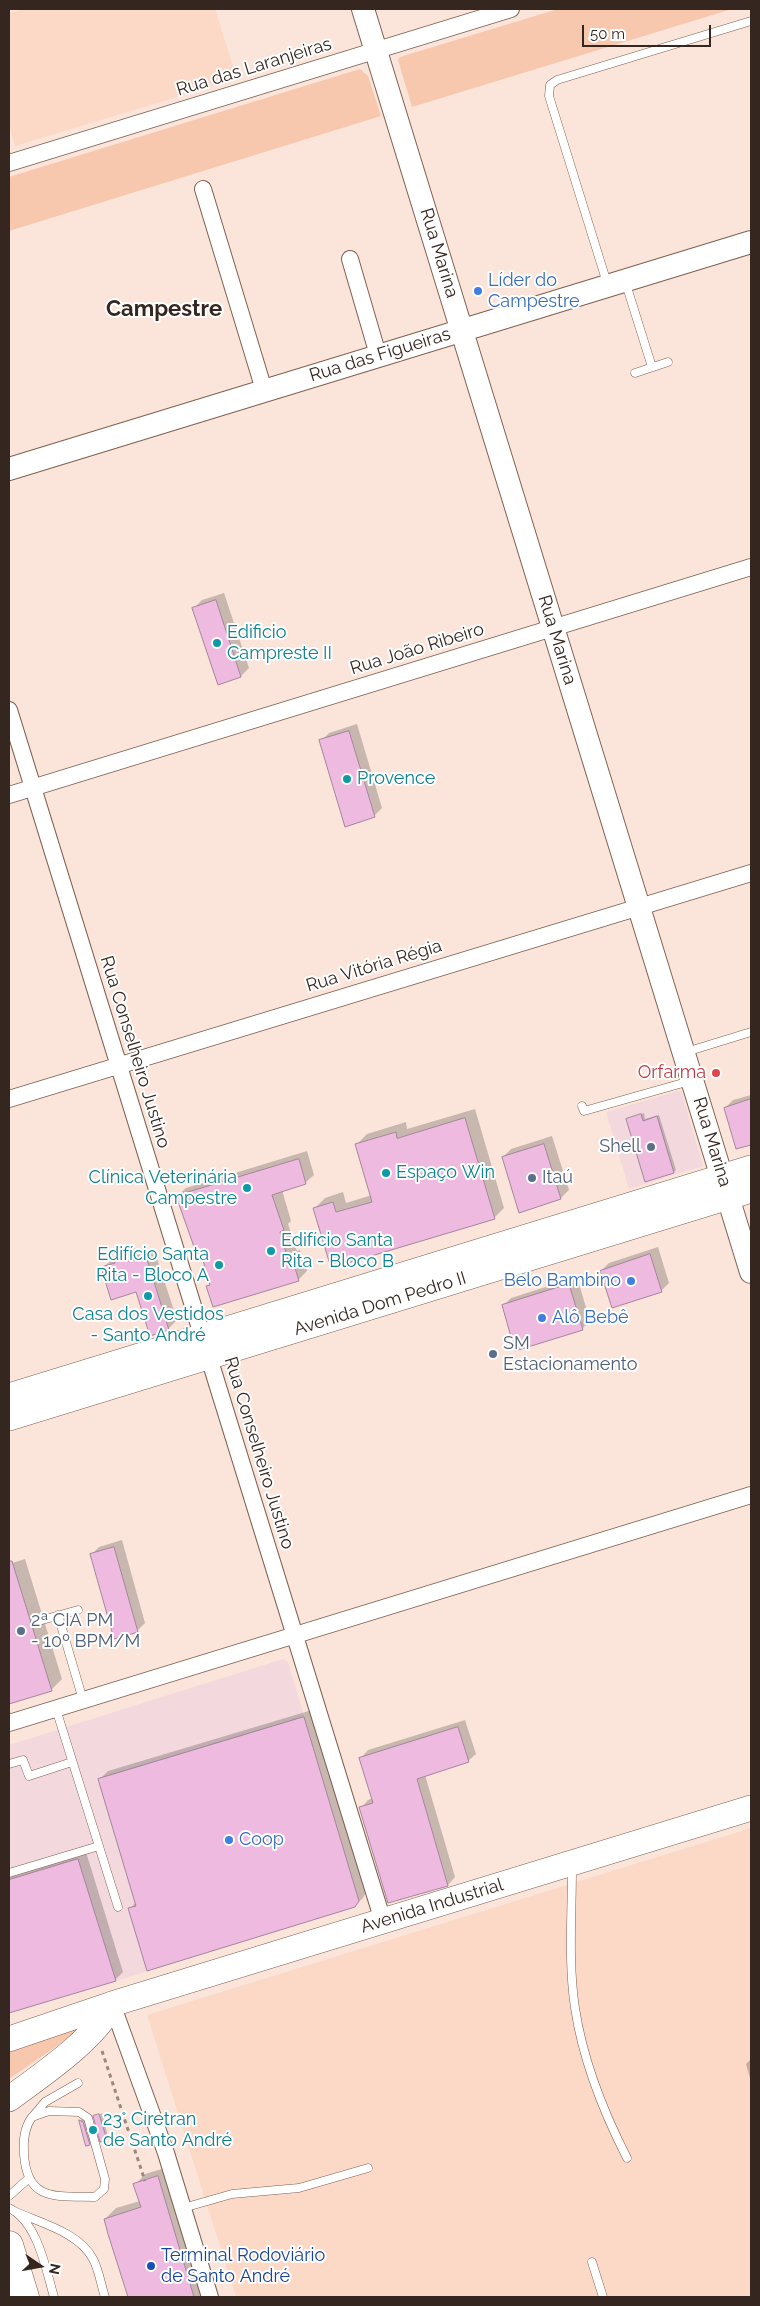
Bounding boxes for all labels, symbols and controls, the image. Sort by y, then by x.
scale bar [585,15,714,47]
text: 50 m [590,25,625,43]
street label: Rua das Laranjeiras [174,33,334,101]
street label: Rua Marina [415,205,463,301]
place label: Líder do Campestre [488,270,580,312]
marker: Líder do Campestre [472,285,484,297]
district label: Campestre [106,296,222,322]
street label: Rua das Figueiras [307,323,453,387]
street label: Rua Marina [533,592,581,688]
street label: Rua João Ribeiro [347,618,487,680]
place label: Edificio Campreste II [227,622,332,664]
marker: Edificio Campreste II [211,637,223,649]
place label: Provence [357,768,435,790]
marker: Provence [341,773,353,785]
street label: Rua Vitória Régia [303,935,445,997]
street label: Rua Conselheiro Justino [95,953,175,1151]
place label: Orfarma [638,1062,706,1084]
marker: Orfarma [710,1067,722,1079]
street label: Rua Marina [688,1094,736,1190]
place label: Shell [599,1136,641,1158]
marker: Shell [645,1141,657,1153]
place label: Espaço Win [396,1162,495,1184]
place label: Clínica Veterinária Campestre [89,1167,237,1210]
marker: Espaço Win [380,1167,392,1179]
place label: Itaú [542,1167,573,1189]
marker: Itaú [526,1172,538,1184]
marker: Clínica Veterinária Campestre [241,1182,253,1194]
place label: Edifício Santa Rita - Bloco B [281,1230,394,1272]
place label: Edifício Santa Rita - Bloco A [96,1244,209,1286]
marker: Edifício Santa Rita - Bloco B [265,1245,277,1257]
marker: Edifício Santa Rita - Bloco A [213,1259,225,1271]
street label: Avenida Dom Pedro II [291,1267,469,1341]
place label: Belo Bambino [504,1270,621,1292]
marker: Belo Bambino [625,1275,637,1287]
marker: Casa dos Vestidos - Santo André [142,1290,154,1302]
place label: Casa dos Vestidos - Santo André [72,1304,224,1346]
place label: Alô Bebê [552,1307,629,1329]
marker: Alô Bebê [536,1312,548,1324]
place label: SM Estacionamento [503,1333,637,1376]
marker: SM Estacionamento [487,1348,499,1360]
street label: Rua Conselheiro Justino [219,1354,299,1552]
place label: 2ª CIA PM - 10º BPM/M [31,1610,140,1652]
marker: 2ª CIA PM - 10º BPM/M [15,1625,27,1637]
place label: Coop [239,1829,284,1851]
marker: Coop [223,1834,235,1846]
street label: Avenida Industrial [358,1874,506,1938]
place label: 23° Ciretran de Santo André [103,2109,232,2152]
marker: 23° Ciretran de Santo André [87,2124,99,2136]
north arrow [15,2241,65,2291]
place label: Terminal Rodoviário de Santo André [161,2245,325,2288]
marker: Terminal Rodoviário de Santo André [145,2260,157,2272]
text: N [46,2262,64,2276]

